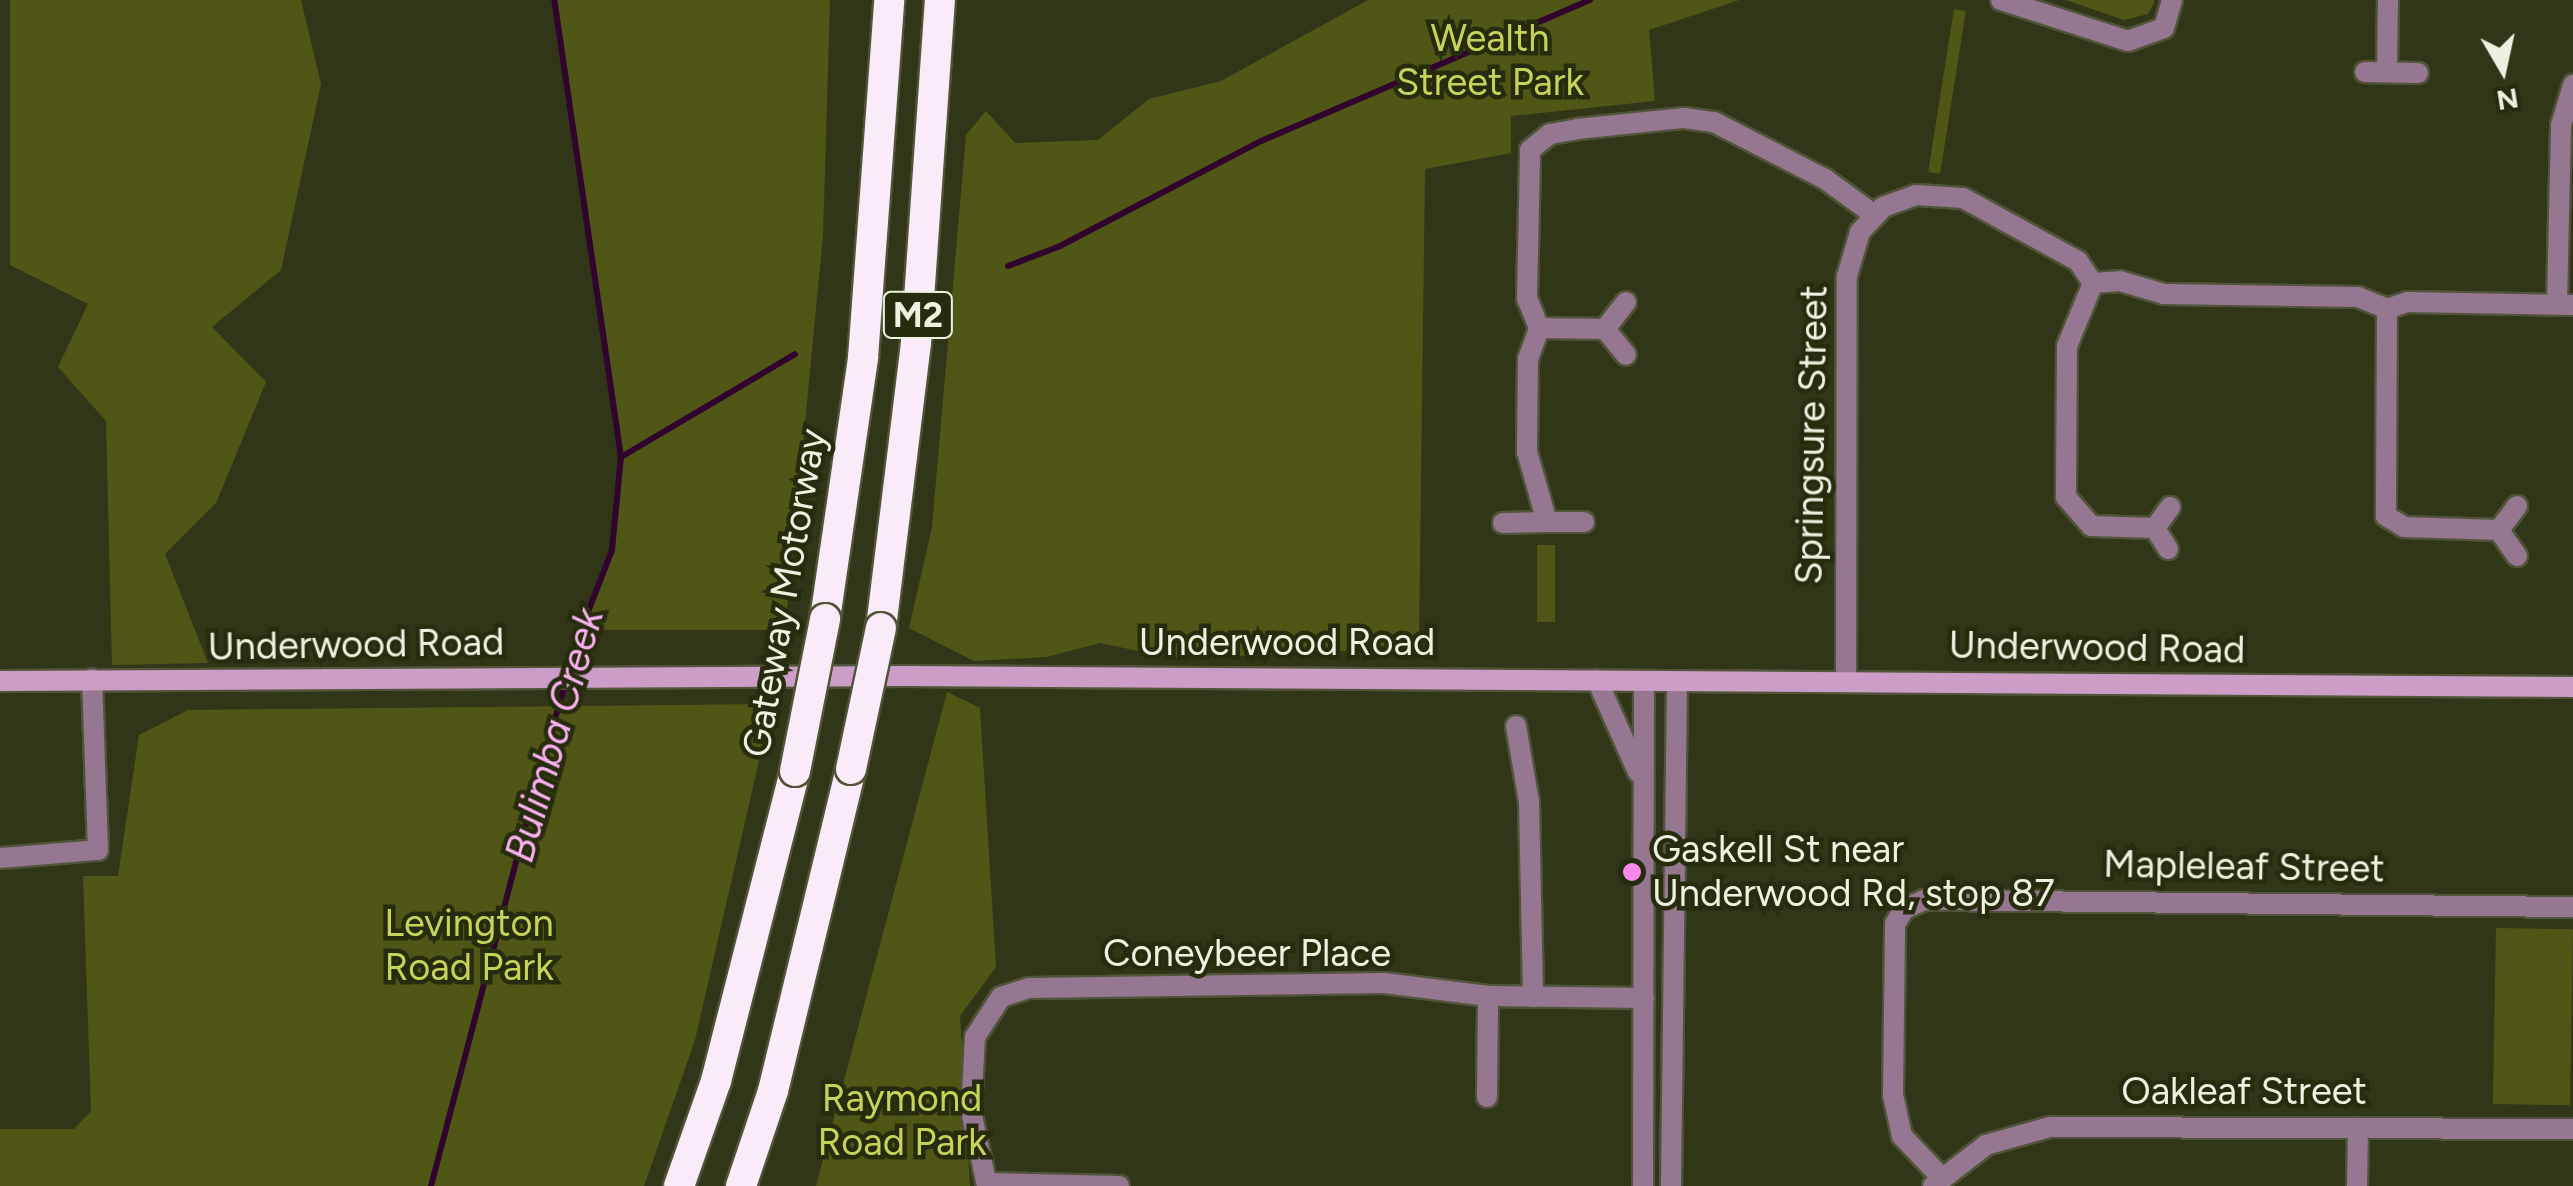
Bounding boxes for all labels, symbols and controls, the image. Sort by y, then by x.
park label: Wealth Street Park [1396,16,1584,105]
north arrow [2453,20,2553,120]
text: N [2494,81,2521,118]
road number: M2 [880,285,956,345]
street label: Springsure Street [1787,285,1837,585]
street label: Gateway Motorway [734,425,836,761]
water label: Bulimba Creek [495,603,613,867]
street label: Underwood Road [207,620,505,670]
street label: Underwood Road [1139,620,1435,666]
street label: Underwood Road [1948,623,2246,673]
place label: Gaskell St near Underwood Rd, stop 87 [1652,827,2055,916]
street label: Mapleleaf Street [2103,842,2385,892]
marker: Gaskell St near Underwood Rd, stop 87 [1621,861,1643,883]
park label: Levington Road Park [384,901,554,991]
street label: Coneybeer Place [1103,931,1391,977]
street label: Oakleaf Street [2121,1069,2367,1115]
park label: Raymond Road Park [817,1076,987,1166]

